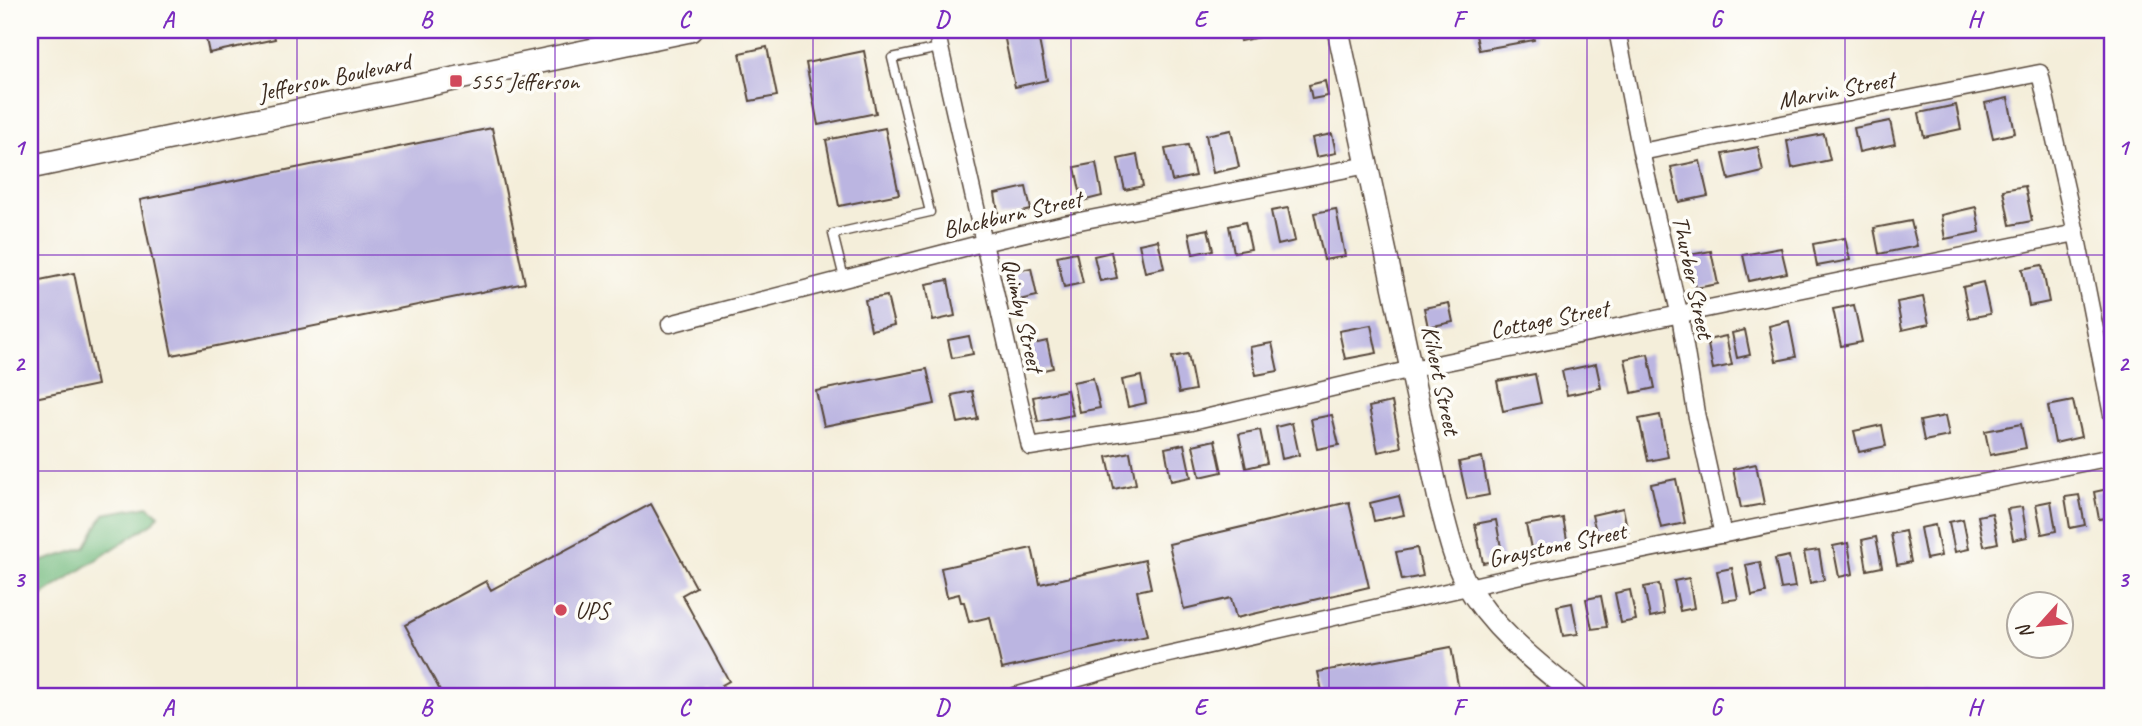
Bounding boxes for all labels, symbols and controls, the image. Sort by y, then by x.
text: A [162,5,176,34]
text: B [420,5,434,34]
text: C [679,5,693,34]
text: D [935,5,951,34]
text: E [1194,5,1210,34]
text: F [1453,5,1469,34]
text: G [1710,5,1725,34]
text: H [1967,5,1985,34]
street label: Jefferson Boulevard [254,45,416,108]
street label: Marvin Street [1775,63,1900,116]
place label: 555 Jefferson [470,66,580,96]
marker: 555 Jefferson [448,73,464,89]
text: 1 [14,133,27,162]
text: 1 [2118,133,2131,162]
street label: Blackburn Street [940,183,1087,245]
street label: Thurber Street [1665,213,1721,343]
street label: Quimby Street [995,255,1051,378]
street label: Cottage Street [1487,292,1614,345]
street label: Kilvert Street [1415,323,1468,439]
text: 2 [14,349,27,378]
text: 2 [2118,349,2131,378]
street label: Graystone Street [1486,515,1630,574]
text: 3 [14,565,27,594]
text: 3 [2118,565,2131,594]
north arrow [2006,590,2076,660]
place label: UPS [575,595,612,625]
marker: UPS [553,602,569,618]
text: N [2011,619,2039,643]
text: A [162,693,176,722]
text: B [420,693,434,722]
text: C [679,693,693,722]
text: D [935,693,951,722]
text: E [1194,693,1210,722]
text: F [1453,693,1469,722]
text: G [1710,693,1725,722]
text: H [1967,693,1985,722]

